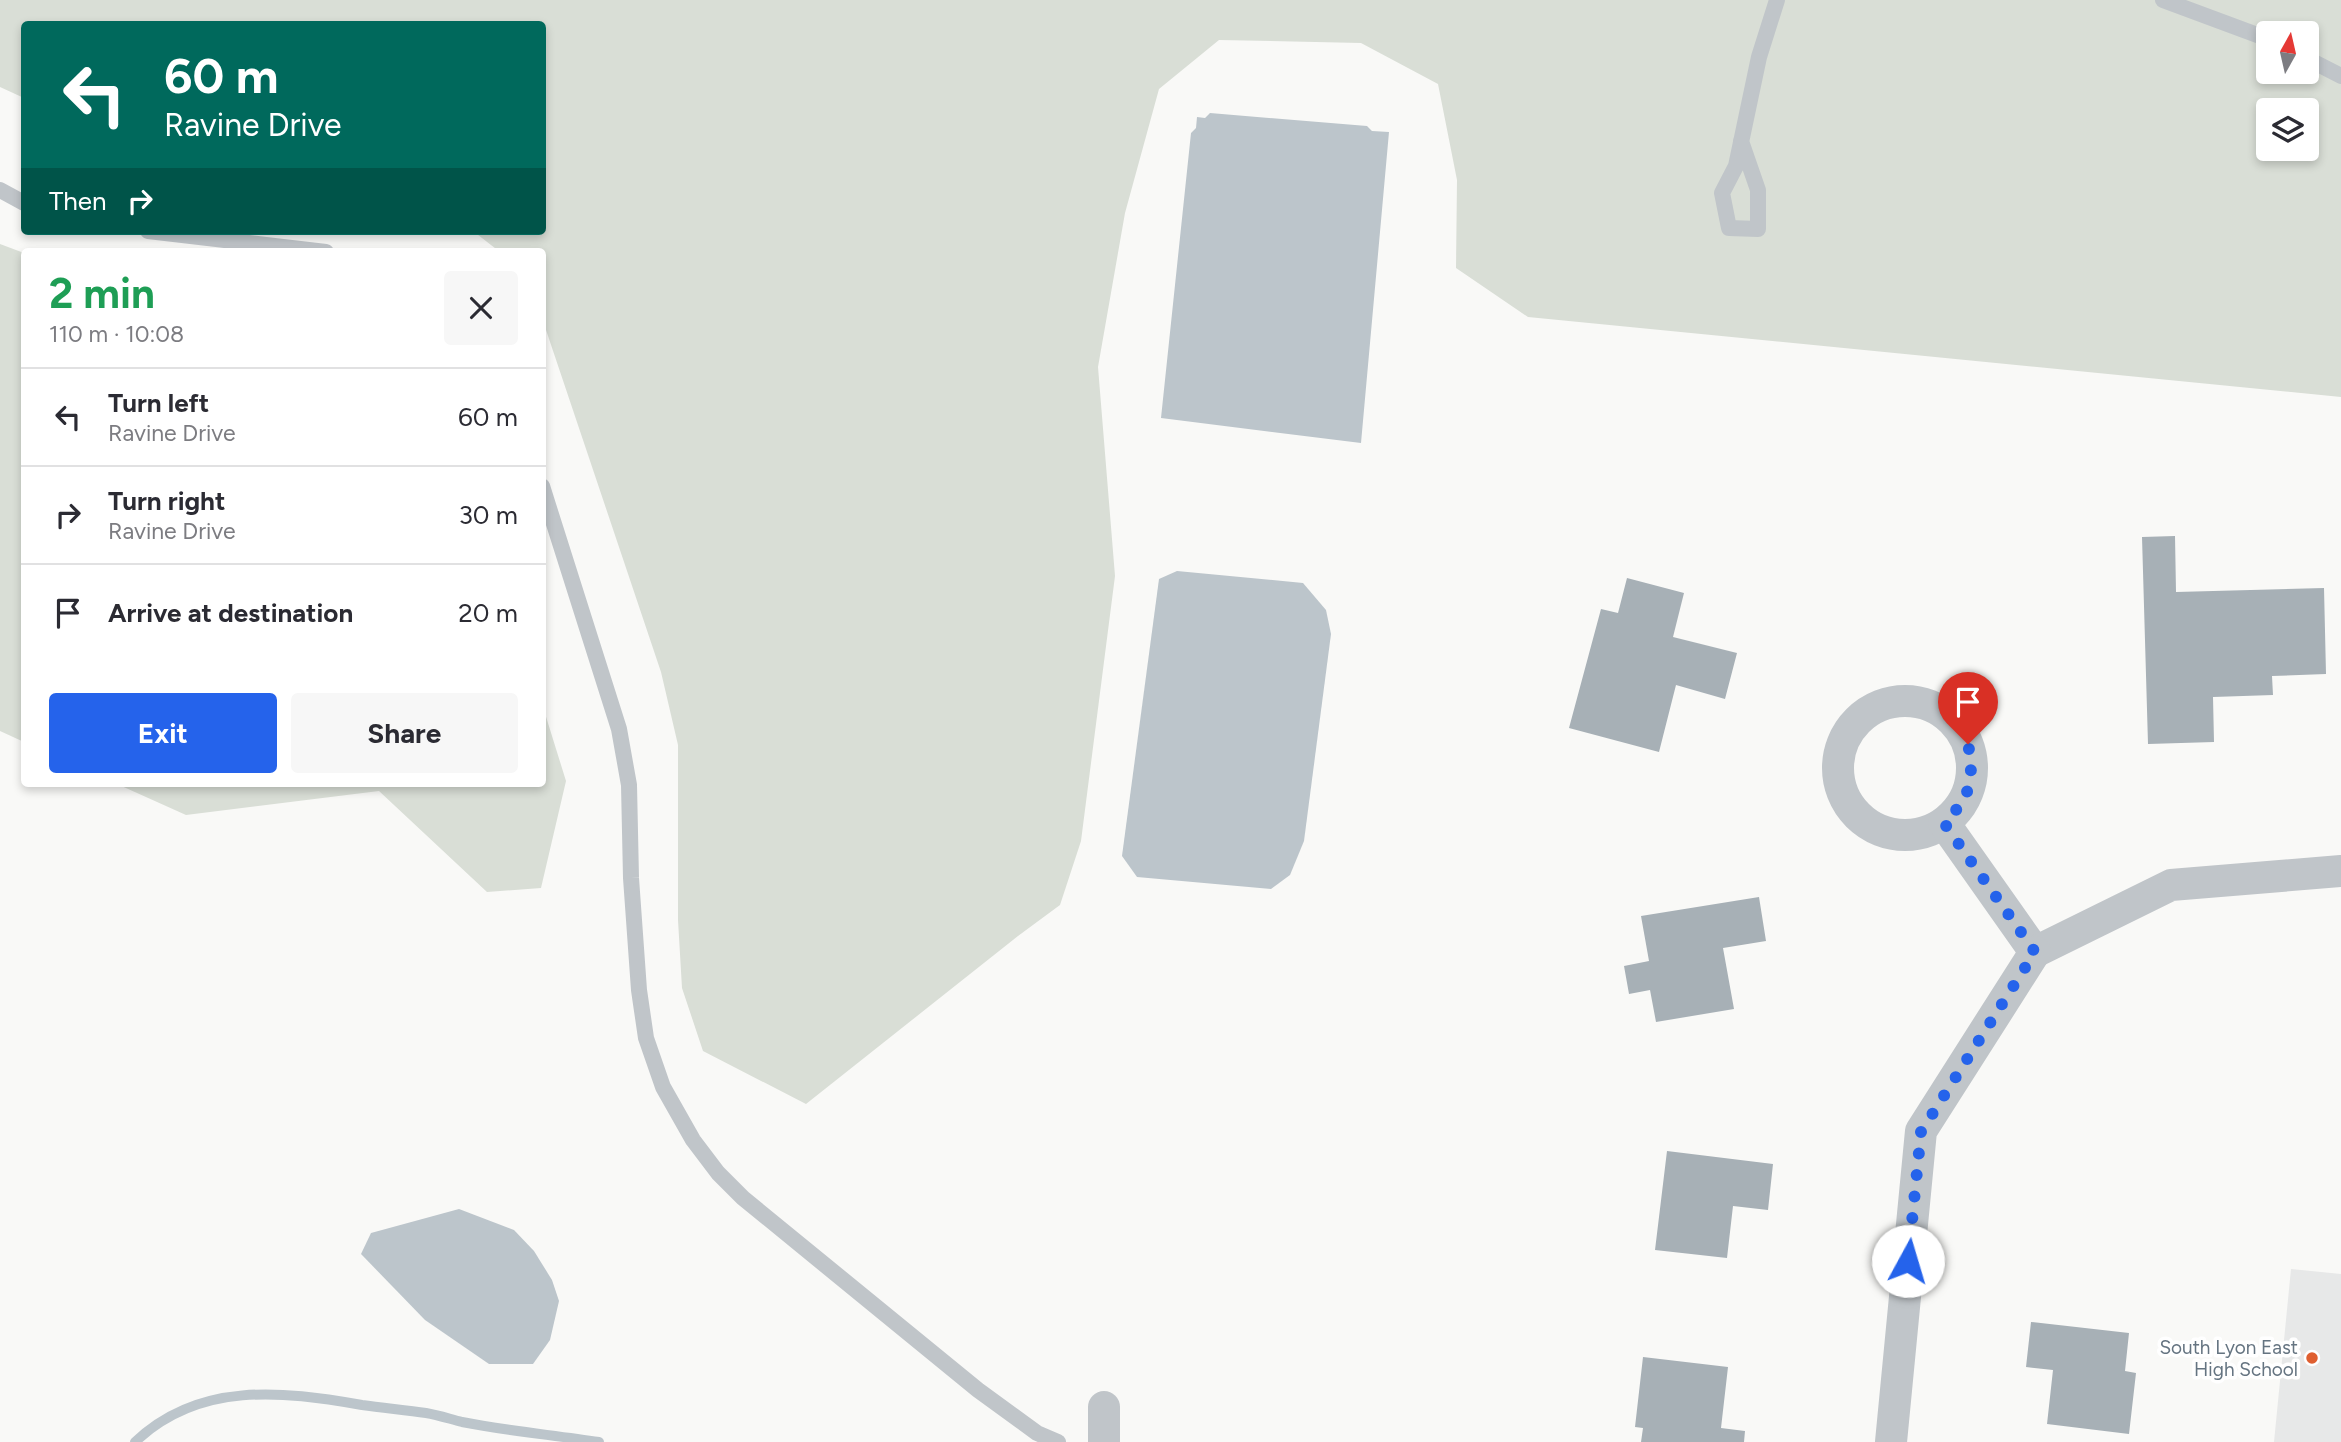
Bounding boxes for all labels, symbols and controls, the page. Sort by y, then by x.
north arrow [2256,21,2319,84]
map controls [2256,21,2319,161]
text: 60 m [164,46,279,105]
icon: left [49,49,140,140]
button: layers [2256,98,2319,161]
text: Ravine Drive [164,106,341,144]
icon: right [121,182,159,220]
text: Then [49,185,107,217]
text: 2 min [49,268,155,319]
button: close [444,271,518,345]
text: 110 m · 10:08 [49,320,184,348]
text: Turn left [108,387,209,419]
icon: left [49,398,87,436]
text: 60 m [458,401,518,433]
text: Ravine Drive [108,419,236,447]
text: Turn right [108,485,225,517]
icon: right [49,496,87,534]
text: 30 m [459,499,518,531]
text: Ravine Drive [108,517,236,545]
icon: arrive [49,594,87,632]
text: Arrive at destination [108,597,353,629]
text: 20 m [458,597,518,629]
pin [1938,672,1998,744]
icon: arrive [1949,683,1987,721]
button: Exit [49,693,277,773]
button: Share [291,693,518,773]
position arrow [1871,1224,1945,1298]
place label: South Lyon East High School [2159,1336,2298,1381]
marker: South Lyon East High School [2304,1350,2320,1366]

